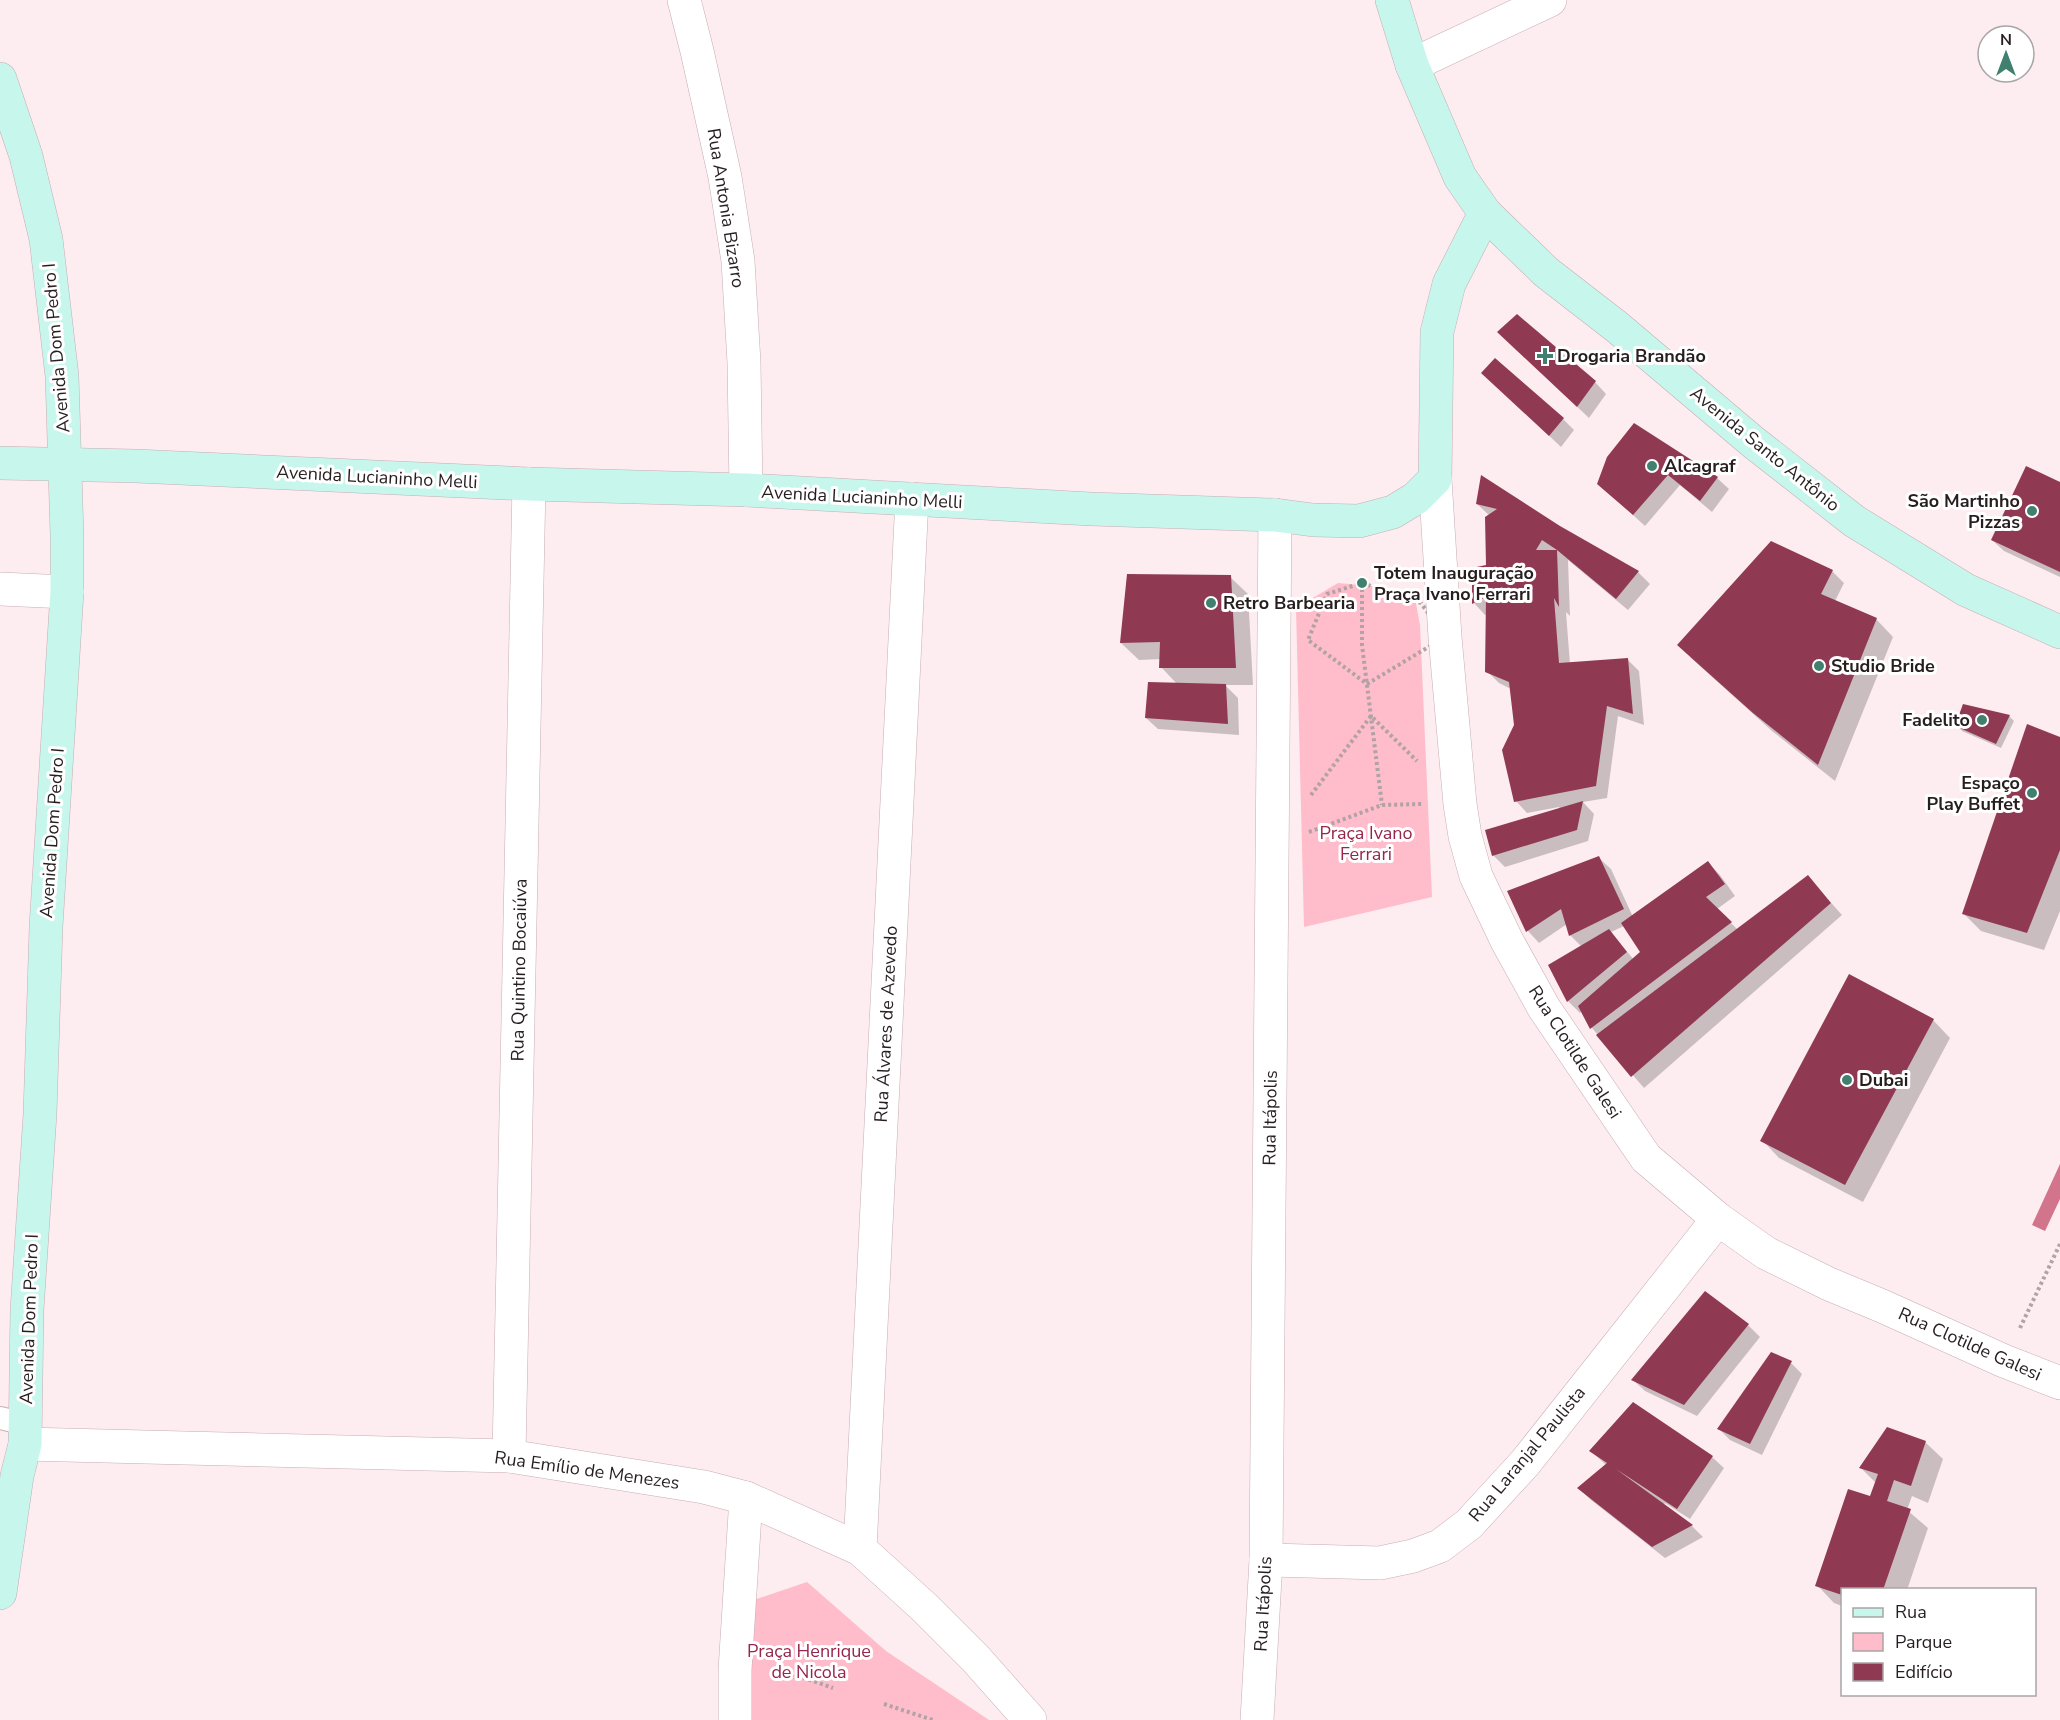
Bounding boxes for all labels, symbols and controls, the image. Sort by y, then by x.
north arrow [1976,24,2036,84]
text: N [2000,29,2012,51]
street label: Rua Antonia Bizarro [702,126,750,290]
street label: Avenida Dom Pedro I [37,262,75,434]
place label: Drogaria Brandão [1557,344,1706,368]
marker: Drogaria Brandão [1538,349,1552,363]
street label: Avenida Santo Antônio [1685,381,1845,517]
place label: Alcagraf [1664,454,1736,478]
marker: Alcagraf [1645,459,1659,473]
street label: Avenida Lucianinho Melli [276,460,478,494]
street label: Avenida Lucianinho Melli [761,480,963,514]
place label: São Martinho Pizzas [1908,489,2020,534]
marker: São Martinho Pizzas [2025,504,2039,518]
place label: Totem Inauguração Praça Ivano Ferrari [1374,561,1534,606]
marker: Totem Inauguração Praça Ivano Ferrari [1355,576,1369,590]
place label: Retro Barbearia [1223,591,1355,615]
marker: Retro Barbearia [1204,596,1218,610]
place label: Studio Bride [1831,654,1935,678]
marker: Studio Bride [1812,659,1826,673]
place label: Fadelito [1902,708,1970,732]
marker: Fadelito [1975,713,1989,727]
street label: Avenida Dom Pedro I [34,747,70,919]
place label: Espaço Play Buffet [1927,771,2020,816]
marker: Espaço Play Buffet [2025,786,2039,800]
park label: Praça Ivano Ferrari [1319,821,1413,866]
street label: Rua Quintino Bocaiúva [505,878,533,1062]
street label: Rua Álvares de Azevedo [869,925,903,1123]
street label: Rua Clotilde Galesi [1523,981,1627,1123]
place label: Dubai [1859,1068,1908,1092]
street label: Rua Itápolis [1257,1070,1283,1166]
marker: Dubai [1840,1073,1854,1087]
street label: Avenida Dom Pedro I [14,1233,44,1405]
street label: Rua Clotilde Galesi [1895,1302,2045,1386]
street label: Rua Laranjal Paulista [1463,1381,1591,1527]
street label: Rua Emílio de Menezes [493,1445,681,1495]
street label: Rua Itápolis [1249,1556,1277,1652]
legend [1841,1588,2036,1696]
text: Rua [1895,1600,1927,1624]
text: Parque [1895,1630,1952,1654]
park label: Praça Henrique de Nicola [747,1639,871,1684]
text: Edifício [1895,1660,1953,1684]

